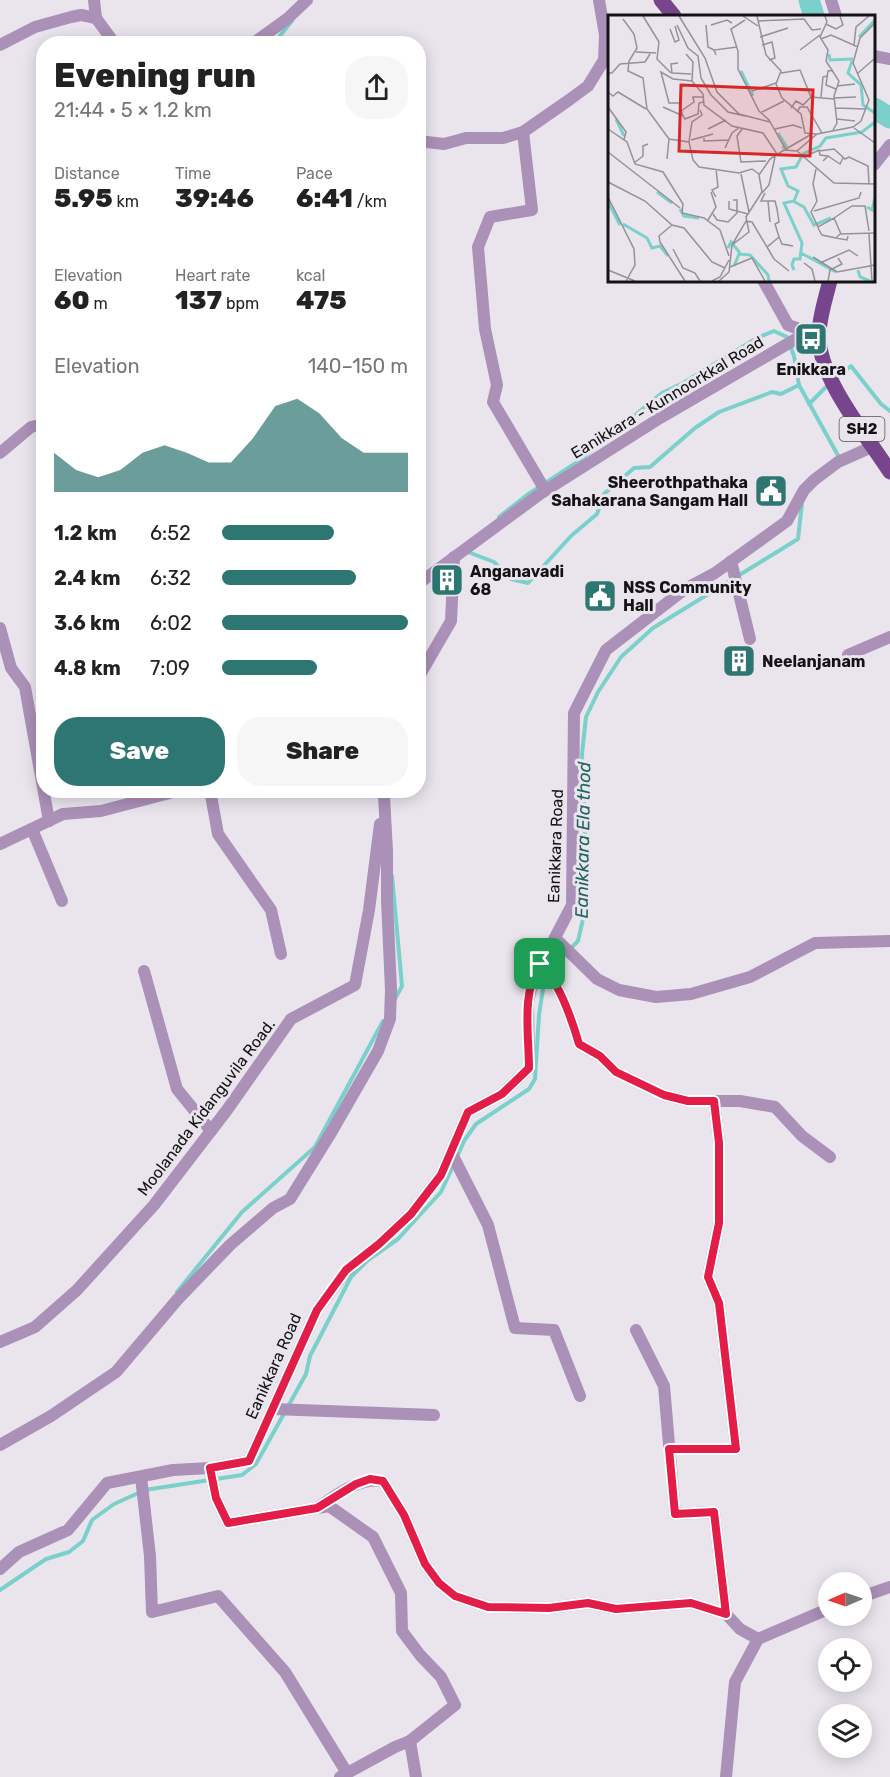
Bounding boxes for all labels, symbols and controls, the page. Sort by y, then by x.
inset map [608,15,875,282]
text: Evening run [54,56,256,95]
button: share [345,56,408,119]
text: 21:44 · 5 × 1.2 km [54,98,212,122]
text: Distance [54,164,120,183]
text: Time [175,164,211,183]
text: Pace [296,164,333,183]
text: 5.95 [54,183,113,214]
text: 39:46 [175,183,254,214]
text: 6:41 [296,183,353,214]
text: km [113,192,139,211]
text: /km [353,192,387,211]
text: Elevation [54,266,123,285]
text: Heart rate [175,266,250,285]
text: kcal [296,266,325,285]
text: 60 [54,285,90,316]
text: 137 [175,285,222,316]
text: 475 [296,285,347,316]
text: m [90,294,108,313]
text: bpm [222,294,259,313]
bus stop icon: Enikkara [793,321,829,357]
street label: Eanikkara - Kunnoorkkal Road [568,332,767,463]
text: Elevation [54,354,140,378]
text: 140–150 m [308,354,408,378]
place label: Enikkara [776,360,846,379]
road number: SH2 [840,417,884,441]
place label: Sheerothpathaka Sahakarana Sangam Hall [551,473,748,510]
public building icon: Sheerothpathaka Sahakarana Sangam Hall [753,473,789,509]
text: 1.2 km [54,521,117,545]
text: 6:52 [150,521,191,545]
building icon: Anganavadi 68 [429,562,465,598]
place label: Anganavadi 68 [470,562,564,599]
text: 2.4 km [54,566,120,590]
text: 6:32 [150,566,191,590]
public building icon: NSS Community Hall [582,578,618,614]
place label: NSS Community Hall [623,578,752,615]
text: 3.6 km [54,611,120,635]
text: 6:02 [150,611,192,635]
building icon: Neelanjanam [721,643,757,679]
place label: Neelanjanam [762,652,866,671]
text: 4.8 km [54,656,121,680]
text: 7:09 [150,656,190,680]
button: Save [54,717,225,786]
button: Share [237,717,408,786]
water label: Eanikkara Ela thod [571,761,595,919]
street label: Eanikkara Road [544,789,567,903]
pin [514,938,565,989]
icon: arrive [523,947,556,980]
street label: Moolanada Kidanguvila Road. [134,1015,279,1200]
street label: Eanikkara Road [242,1310,305,1422]
north arrow [818,1572,872,1626]
map controls [818,1572,872,1758]
button: locate [818,1638,872,1692]
button: layers [818,1704,872,1758]

